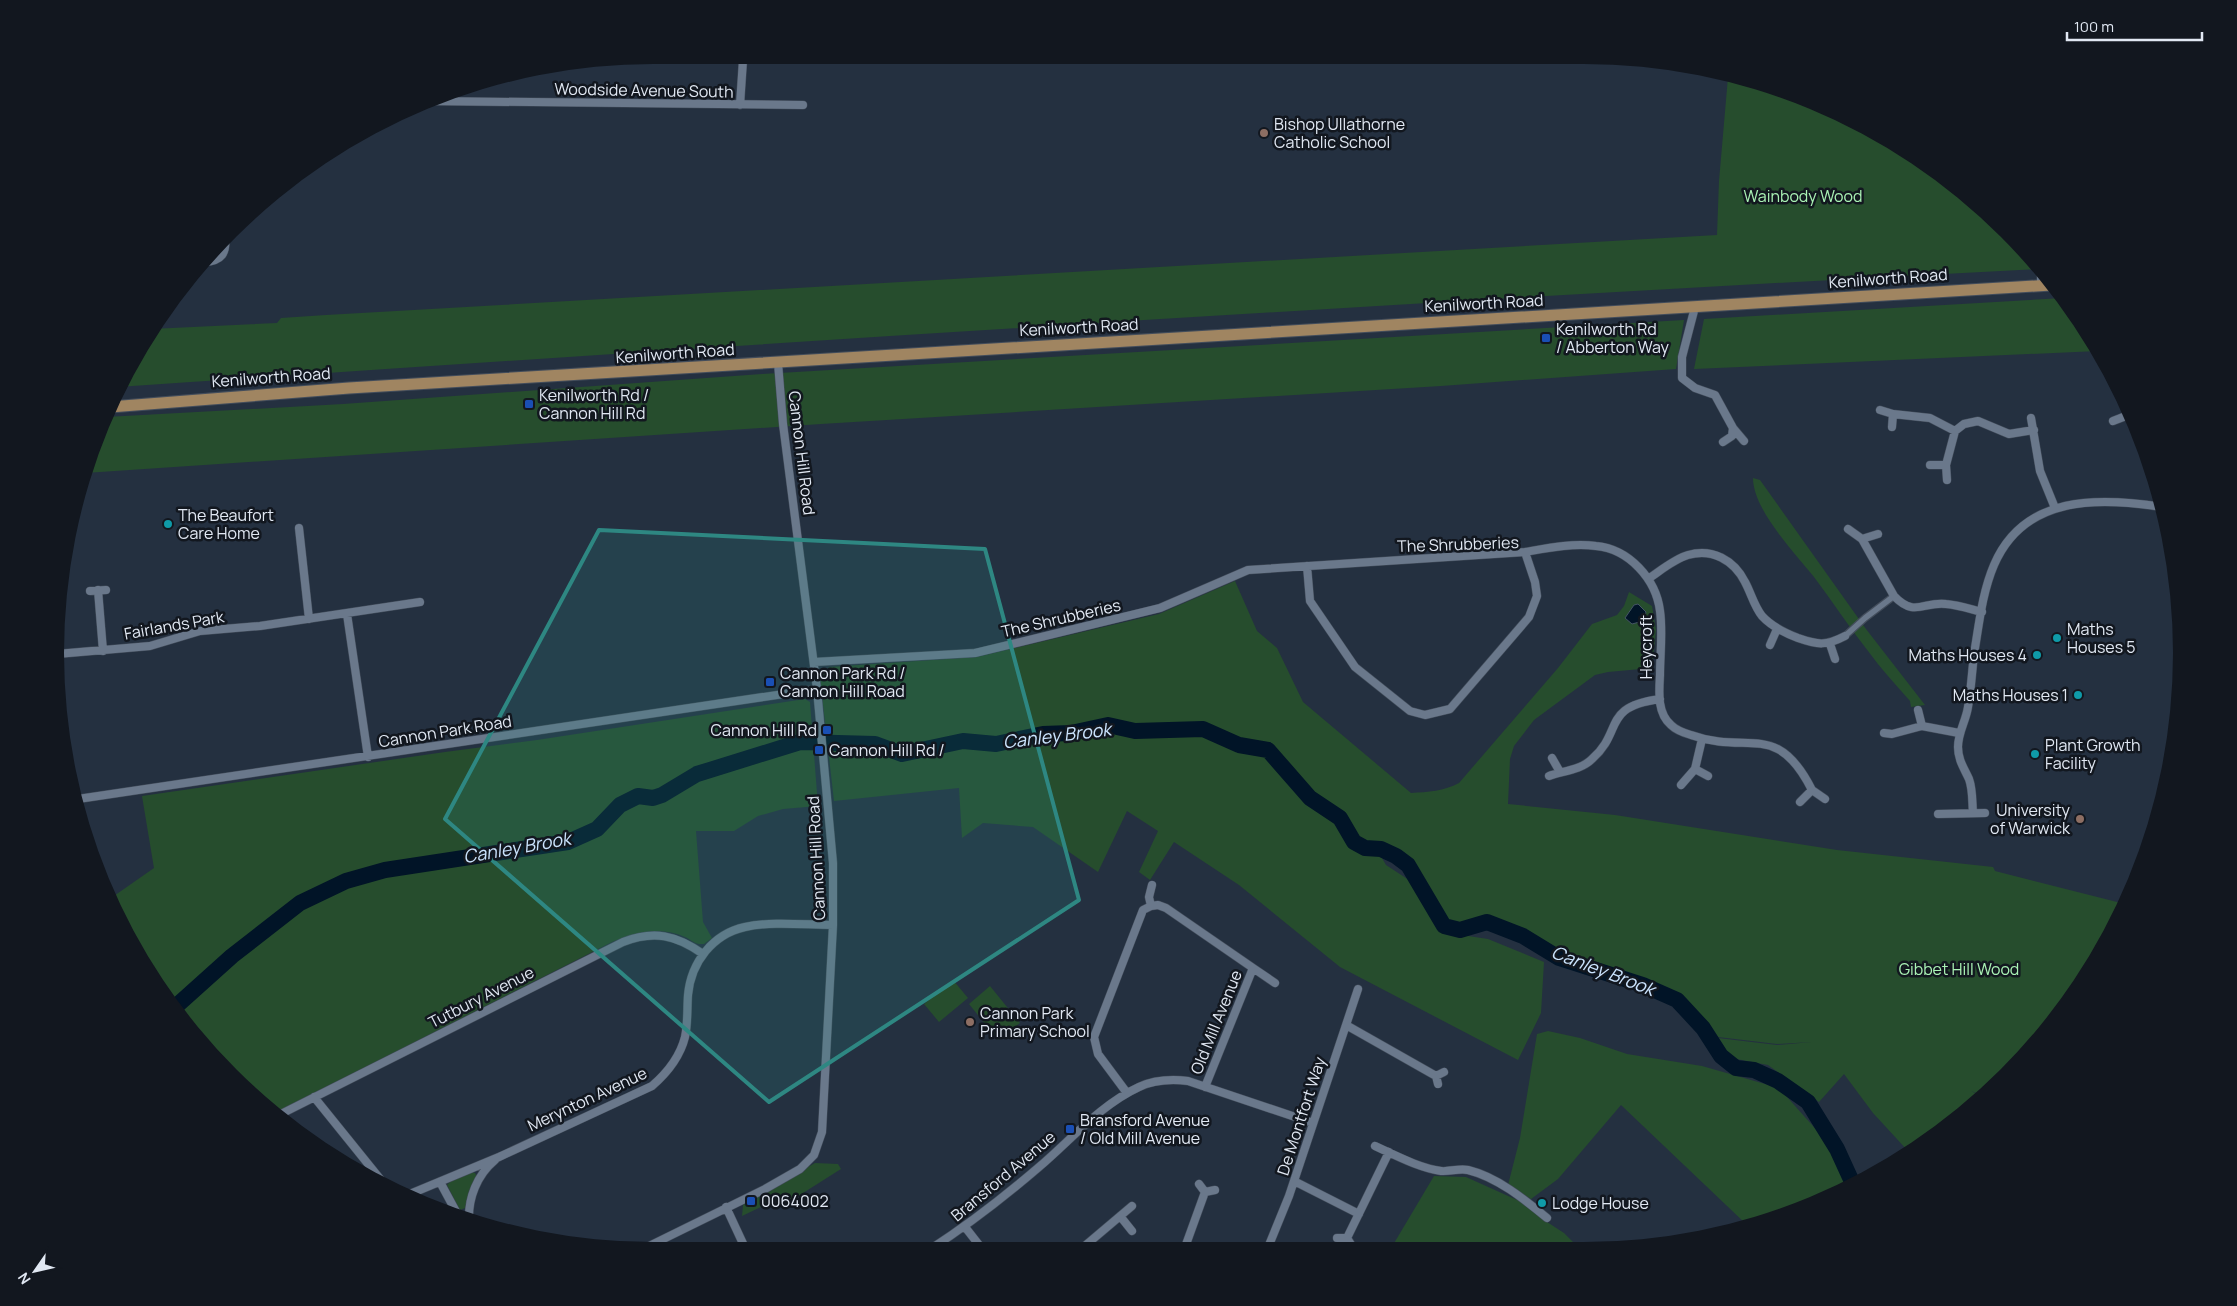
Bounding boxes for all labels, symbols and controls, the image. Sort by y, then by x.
scale bar [2067,10,2202,42]
text: 100 m [2074,16,2114,37]
street label: Woodside Avenue South [554,77,734,103]
place label: Bishop Ullathorne Catholic School [1274,113,1405,153]
marker: Bishop Ullathorne Catholic School [1258,127,1270,139]
park label: Wainbody Wood [1744,185,1862,207]
street label: Kenilworth Road [1828,263,1948,293]
street label: Kenilworth Road [1424,289,1544,317]
street label: Kenilworth Road [1019,313,1139,341]
place label: Kenilworth Rd / Abberton Way [1556,318,1670,358]
marker: Kenilworth Rd / Abberton Way [1540,332,1552,344]
street label: Kenilworth Road [615,338,735,368]
street label: Kenilworth Road [211,362,331,392]
place label: Kenilworth Rd / Cannon Hill Rd [539,384,649,424]
street label: Cannon Hill Road [783,390,821,516]
marker: Kenilworth Rd / Cannon Hill Rd [523,398,535,410]
place label: The Beaufort Care Home [178,504,274,544]
marker: The Beaufort Care Home [162,518,174,530]
street label: The Shrubberies [1397,531,1519,557]
street label: The Shrubberies [999,594,1123,642]
street label: Fairlands Park [122,605,227,645]
street label: Heycroft [1635,615,1657,679]
place label: Maths Houses 5 [2067,618,2136,658]
marker: Maths Houses 5 [2051,632,2063,644]
place label: Maths Houses 4 [1908,644,2027,666]
marker: Maths Houses 4 [2031,649,2043,661]
place label: Cannon Park Rd / Cannon Hill Road [780,662,906,702]
marker: Cannon Park Rd / Cannon Hill Road [764,676,776,688]
place label: Maths Houses 1 [1953,684,2068,706]
marker: Maths Houses 1 [2072,689,2084,701]
street label: Cannon Park Road [377,710,513,752]
water label: Canley Brook [1001,716,1115,754]
place label: Cannon Hill Rd [711,719,817,741]
marker: Cannon Hill Rd [821,724,833,736]
place label: Plant Growth Facility [2045,734,2141,774]
place label: Cannon Hill Rd / [829,739,945,761]
marker: Cannon Hill Rd / [813,744,825,756]
marker: Plant Growth Facility [2029,748,2041,760]
street label: Cannon Hill Road [802,795,830,921]
place label: University of Warwick [1990,799,2071,839]
marker: University of Warwick [2074,813,2086,825]
water label: Canley Brook [461,825,575,868]
water label: Canley Brook [1548,939,1661,1002]
park label: Gibbet Hill Wood [1899,958,2019,980]
street label: Tutbury Avenue [424,961,538,1033]
street label: Old Mill Avenue [1185,967,1247,1077]
place label: Cannon Park Primary School [980,1002,1090,1042]
marker: Cannon Park Primary School [964,1016,976,1028]
street label: De Montfort Way [1271,1053,1331,1178]
street label: Merynton Avenue [524,1062,650,1136]
place label: Bransford Avenue / Old Mill Avenue [1080,1109,1210,1149]
marker: Bransford Avenue / Old Mill Avenue [1064,1123,1076,1135]
street label: Bransford Avenue [946,1126,1060,1226]
place label: 0064002 [761,1190,829,1212]
place label: Lodge House [1552,1192,1649,1214]
marker: 0064002 [745,1195,757,1207]
marker: Lodge House [1536,1197,1548,1209]
north arrow [10,1246,60,1296]
text: N [13,1269,34,1288]

